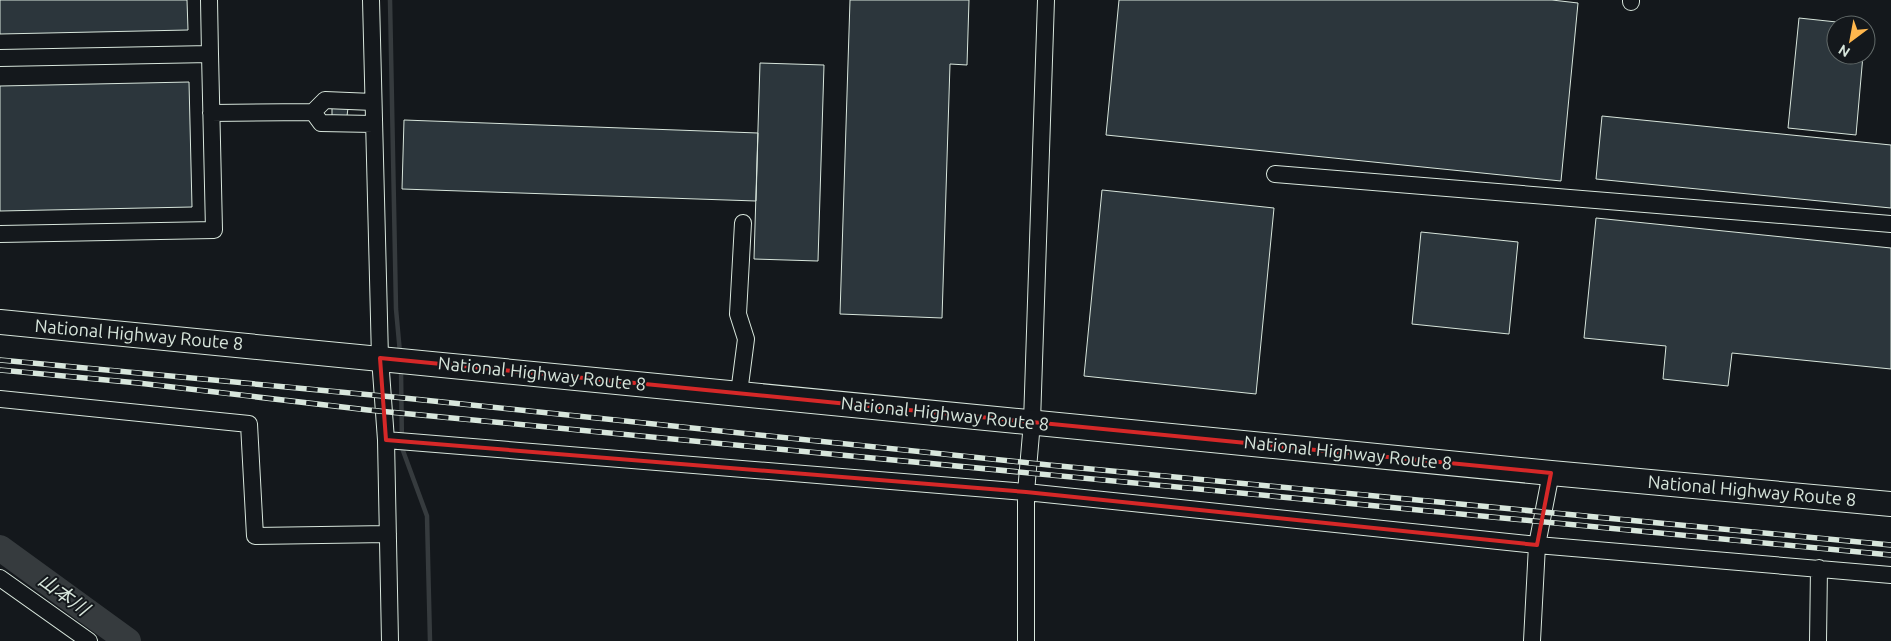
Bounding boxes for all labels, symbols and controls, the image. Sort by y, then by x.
north arrow [1826,15,1876,65]
text: N [1835,41,1853,61]
street label: National Highway Route 8 [34,315,244,353]
street label: National Highway Route 8 [437,352,647,394]
street label: National Highway Route 8 [840,392,1050,434]
street label: National Highway Route 8 [1243,431,1453,473]
street label: National Highway Route 8 [1647,471,1857,509]
water label: 山本川 [34,568,95,621]

